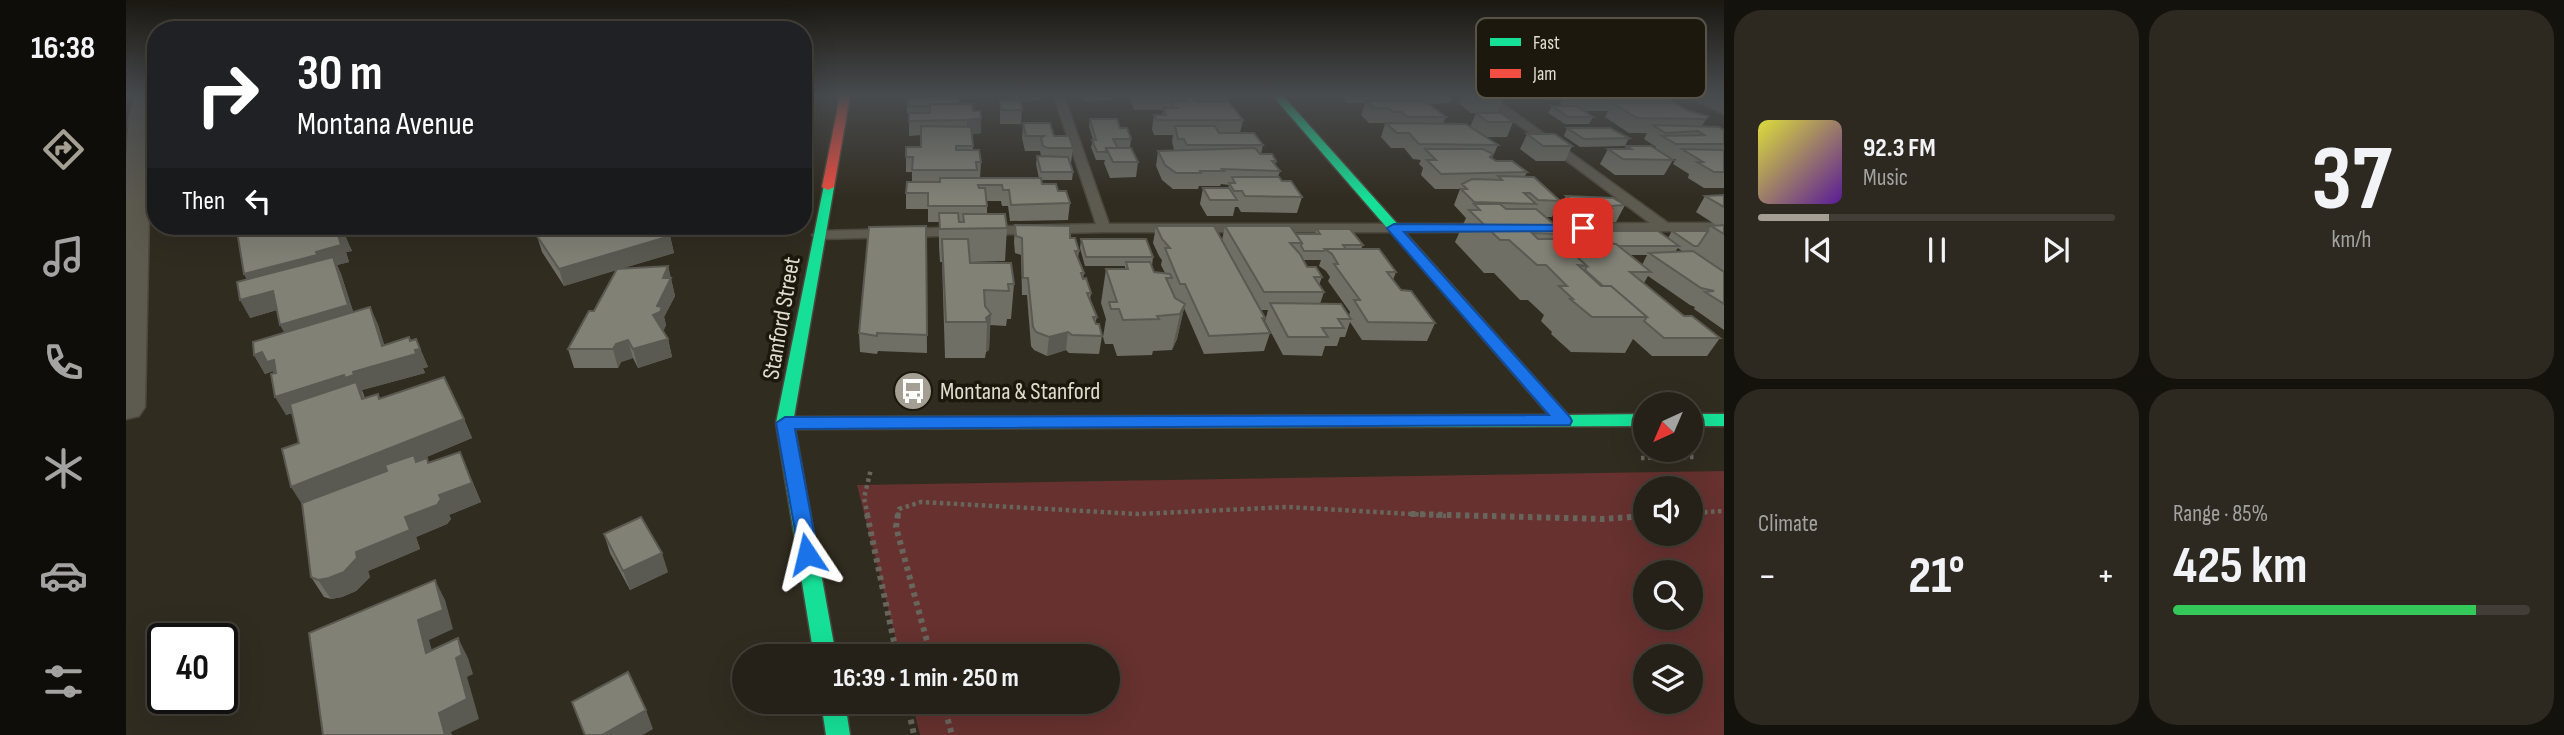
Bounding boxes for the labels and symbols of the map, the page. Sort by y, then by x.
legend [1476,18,1706,98]
text: Fast [1533,32,1560,55]
text: Jam [1532,63,1556,86]
pin [1553,198,1613,258]
street label: Stanford Street [756,254,807,382]
bus stop icon: Montana & Stanford [892,370,934,412]
place label: Montana & Stanford [940,377,1100,406]
north arrow [1633,392,1703,462]
position arrow [770,517,844,591]
speed limit sign: 40 [147,623,238,714]

